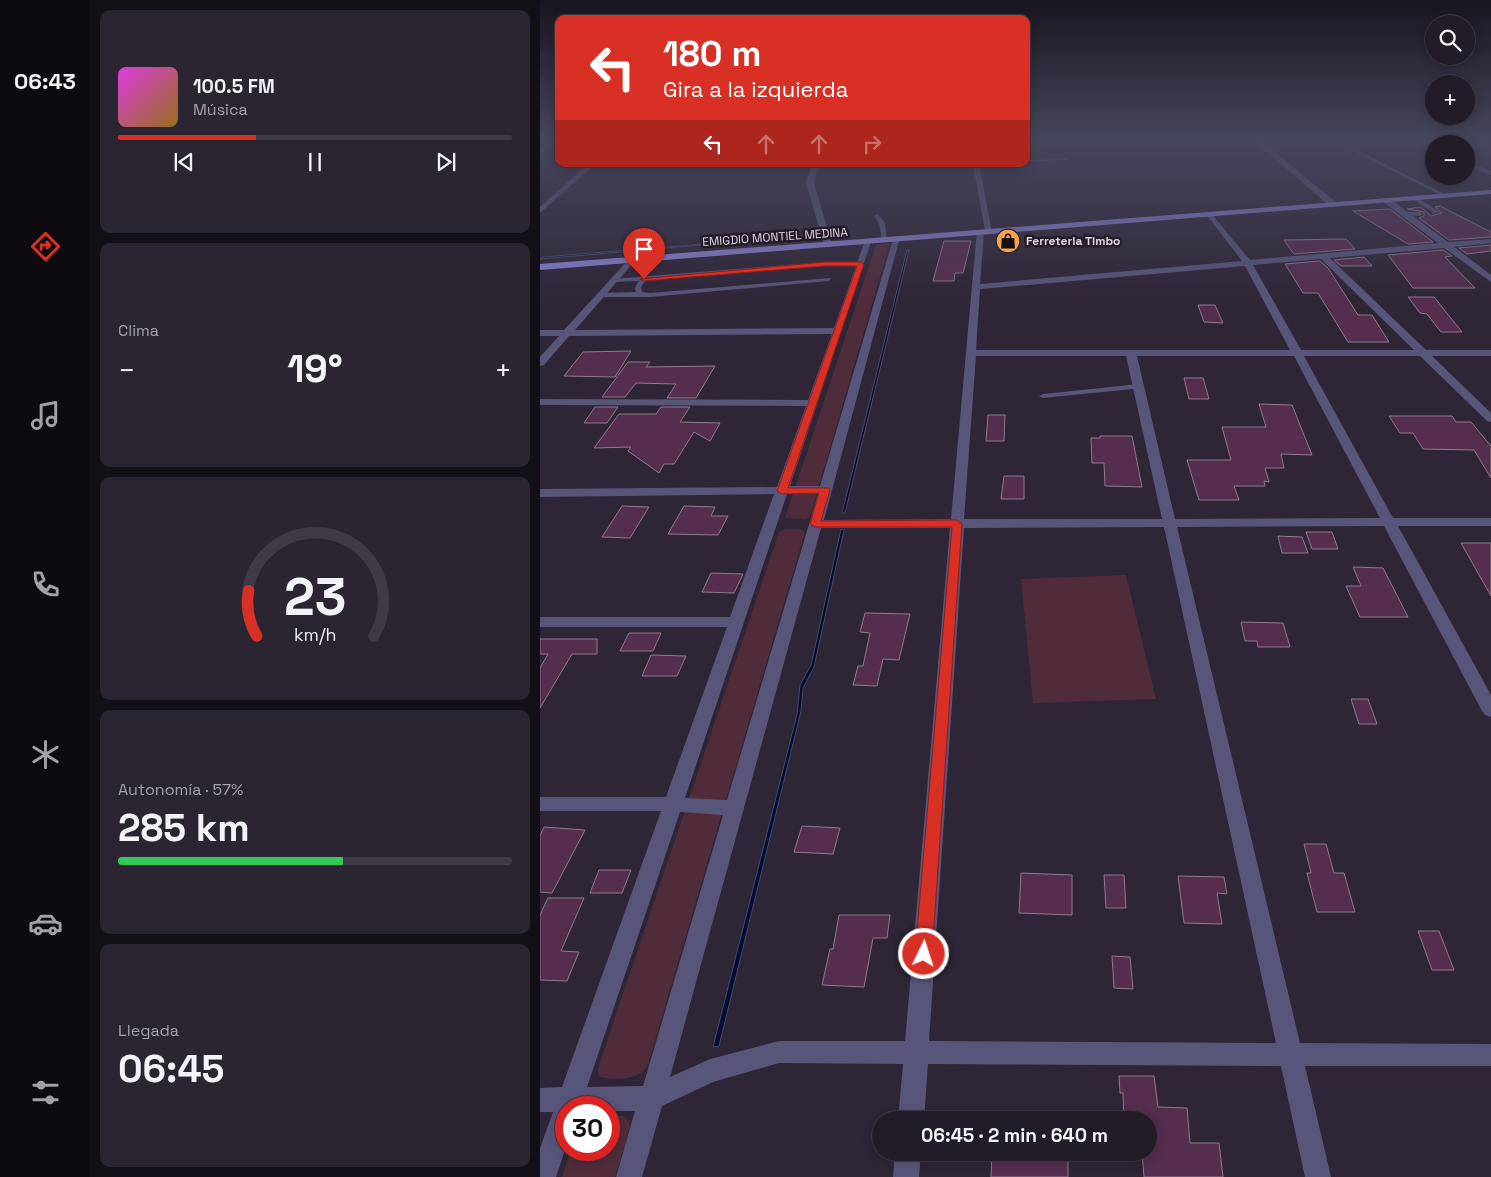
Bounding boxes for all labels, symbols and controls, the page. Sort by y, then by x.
map controls [1425,15,1475,185]
button: search [1425,15,1475,65]
text: 180 m [663,32,761,76]
icon: left [580,35,645,100]
text: 06:43 [14,67,76,95]
text: 100.5 FM [193,74,275,99]
text: Gira a la izquierda [663,75,848,103]
button: + [1425,75,1475,125]
text: Música [193,99,248,120]
icon: left [699,130,727,158]
icon: ahead [752,130,780,158]
icon: ahead [805,130,833,158]
icon: right [858,130,886,158]
button: − [1425,135,1475,185]
icon: previous [170,148,198,176]
icon: pause [301,148,329,176]
icon: next [432,148,460,176]
street label: EMIGDIO MONTIEL MEDINA [702,224,849,250]
pin [623,228,665,279]
shop icon: Ferreteria Timbo [995,228,1021,254]
icon: directions [28,229,63,264]
place label: Ferreteria Timbo [1026,233,1120,249]
icon: arrive [630,235,658,263]
text: Clima [118,320,159,341]
text: 19° [287,345,343,393]
text: − [118,352,135,388]
text: + [495,352,512,388]
icon: music [28,398,63,433]
text: 23 [284,564,346,630]
icon: phone [28,567,63,602]
text: km/h [294,623,336,646]
icon: climate [28,737,63,772]
text: Autonomía · 57% [118,779,243,800]
text: 285 km [118,804,250,852]
icon: car [28,906,63,941]
position arrow [897,927,949,979]
text: Llegada [118,1020,179,1041]
text: 06:45 [118,1045,224,1093]
icon: filters [28,1075,63,1110]
speed limit sign: 30 [555,1096,620,1161]
text: 06:45 · 2 min · 640 m [921,1123,1108,1148]

